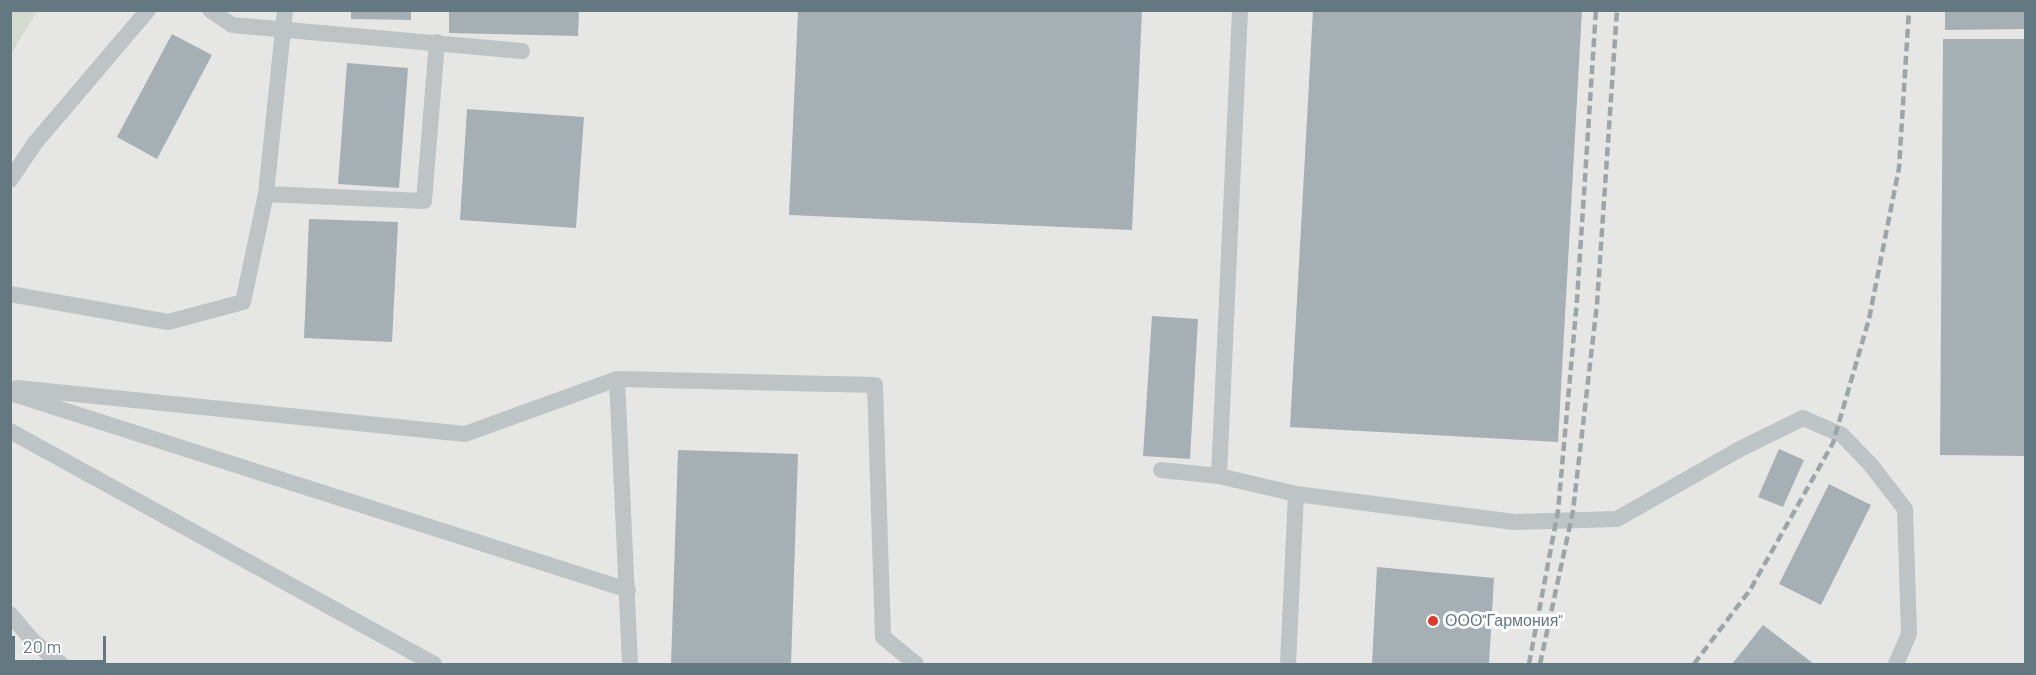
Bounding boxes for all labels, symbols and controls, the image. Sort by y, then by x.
place label: ООО"Гармония" [1445,611,1563,631]
marker: ООО"Гармония" [1426,614,1440,628]
scale bar [15,624,110,662]
text: 20 m [23,635,61,657]

